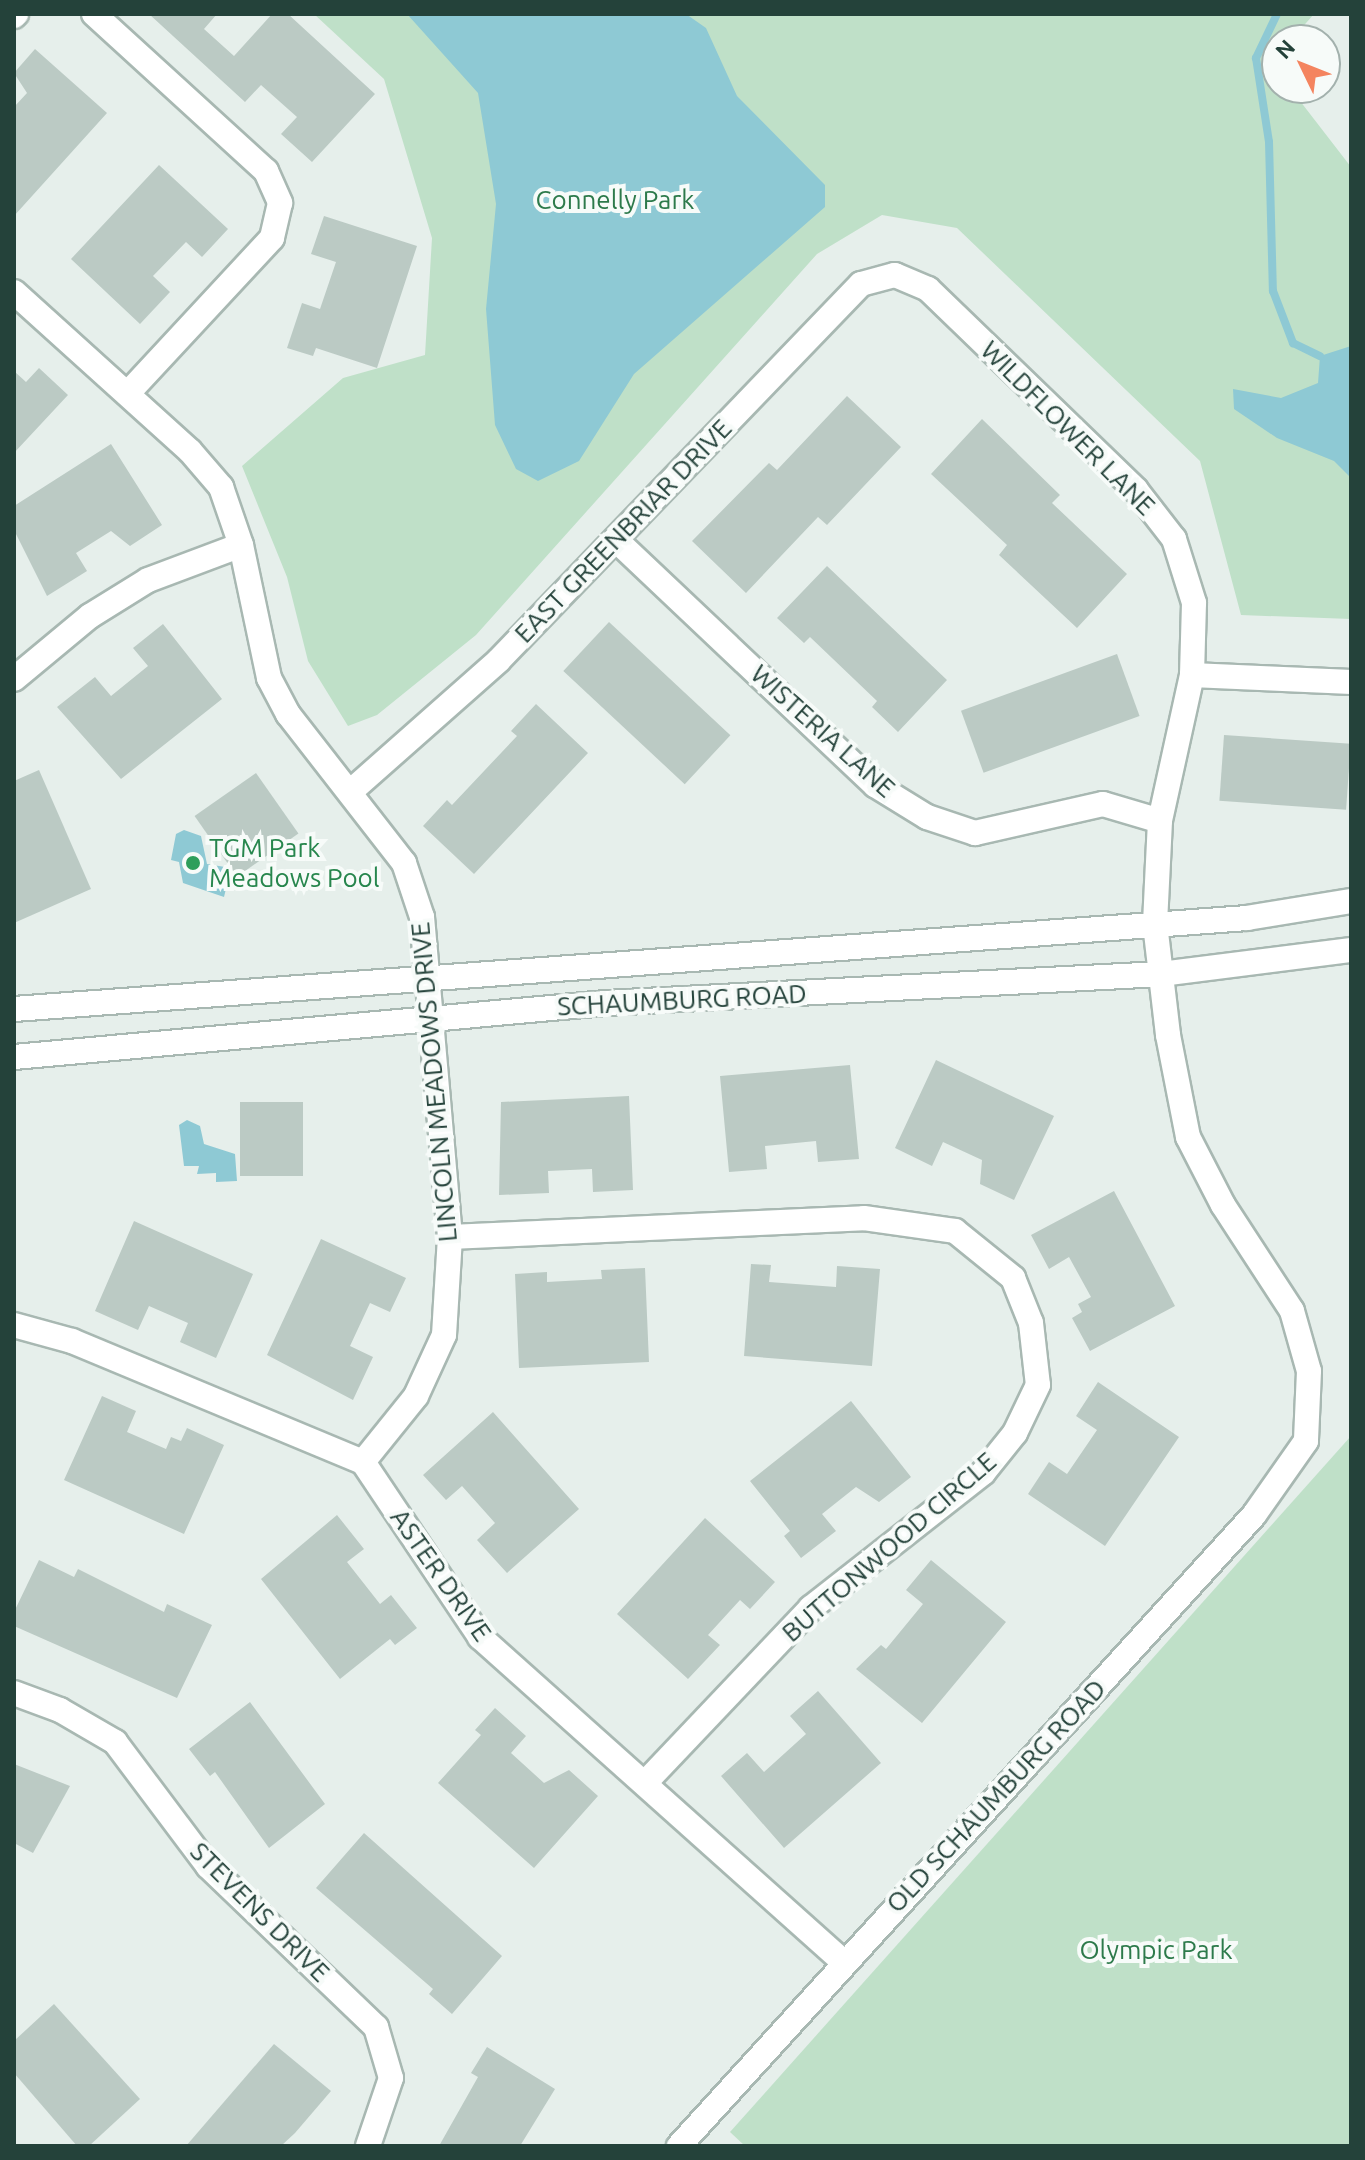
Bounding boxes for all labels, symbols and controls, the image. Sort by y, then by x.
north arrow [1261,24,1341,104]
text: N [1270,34,1299,63]
park label: Connelly Park [536,184,694,216]
street label: WILDFLOWER LANE [974,334,1162,522]
street label: EAST GREENBRIAR DRIVE [508,413,738,649]
street label: WISTERIA LANE [745,658,901,804]
place label: TGM Park Meadows Pool [209,832,380,894]
marker: TGM Park Meadows Pool [184,854,202,872]
street label: LINCOLN MEADOWS DRIVE [404,921,464,1243]
street label: SCHAUMBURG ROAD [557,978,807,1022]
street label: BUTTONWOOD CIRCLE [776,1446,1002,1648]
street label: ASTER DRIVE [384,1503,498,1647]
street label: OLD SCHAUMBURG ROAD [880,1673,1112,1919]
street label: STEVENS DRIVE [184,1836,336,1988]
park label: Olympic Park [1079,1934,1233,1966]

